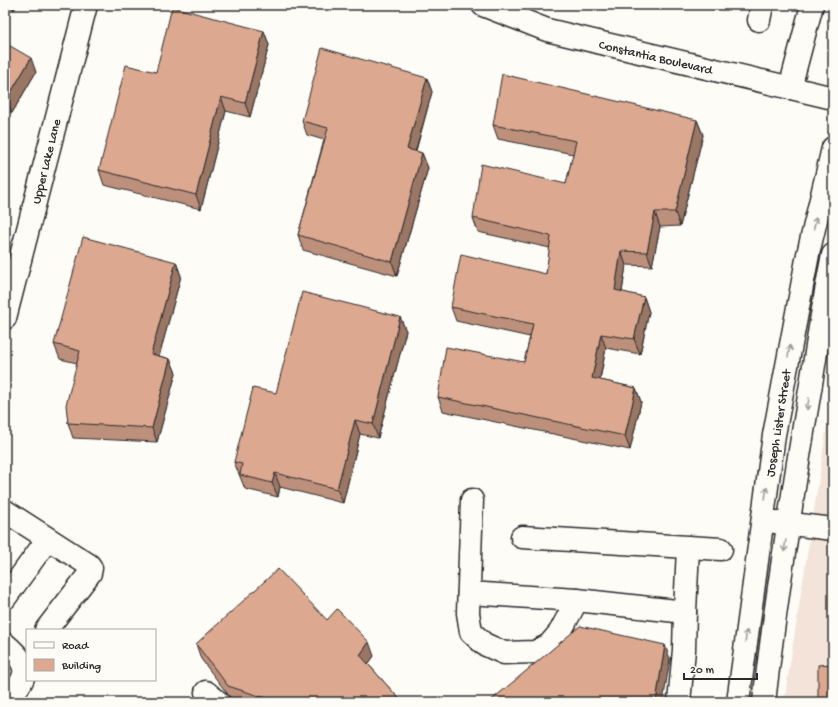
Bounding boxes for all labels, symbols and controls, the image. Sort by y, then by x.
street label: Constantia Boulevard [597,38,715,79]
street label: Upper Lake Lane [30,117,65,206]
one-way arrow [812,217,819,230]
one-way arrow [785,345,793,358]
street label: Joseph Lister Street [764,367,796,478]
one-way arrow [803,397,811,410]
one-way arrow [762,487,770,500]
one-way arrow [781,539,789,552]
legend [26,629,156,681]
one-way arrow [742,630,750,643]
text: Road [62,640,89,654]
scale bar [684,655,757,681]
text: Building [61,660,101,674]
text: 20 m [690,664,715,678]

